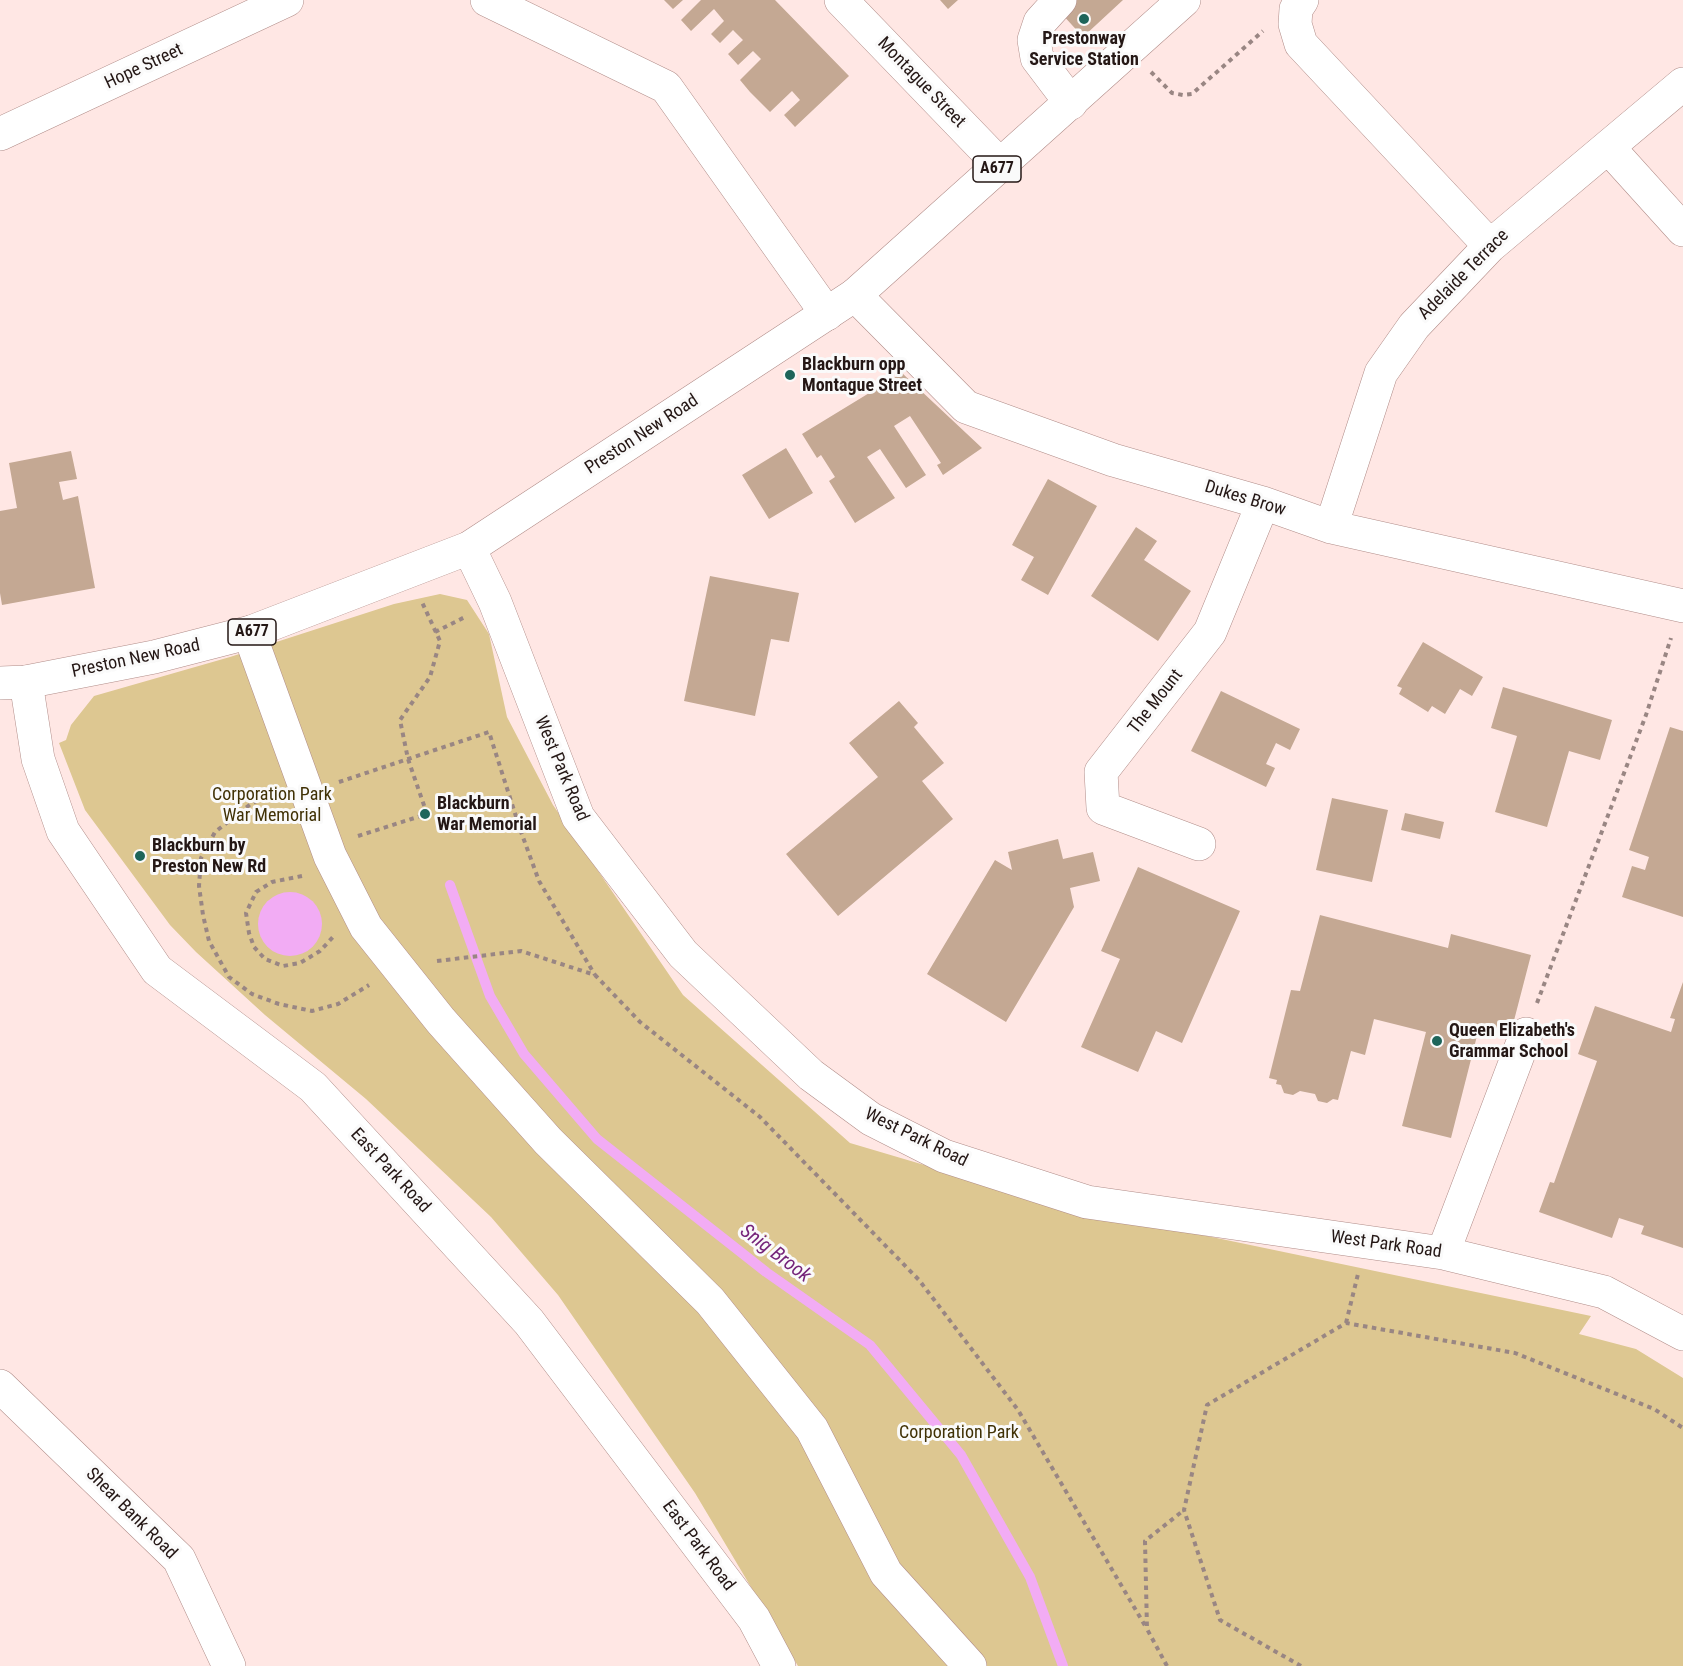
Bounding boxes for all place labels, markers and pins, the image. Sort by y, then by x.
marker: Prestonway Service Station [1077,12,1091,26]
place label: Prestonway Service Station [1029,28,1139,70]
place label: Blackburn opp Montague Street [802,354,922,397]
marker: Blackburn opp Montague Street [783,368,797,382]
place label: Blackburn War Memorial [437,793,537,836]
marker: Blackburn War Memorial [418,807,432,821]
place label: Blackburn by Preston New Rd [152,835,266,878]
marker: Blackburn by Preston New Rd [133,849,147,863]
place label: Queen Elizabeth's Grammar School [1449,1020,1575,1062]
marker: Queen Elizabeth's Grammar School [1430,1034,1444,1048]

